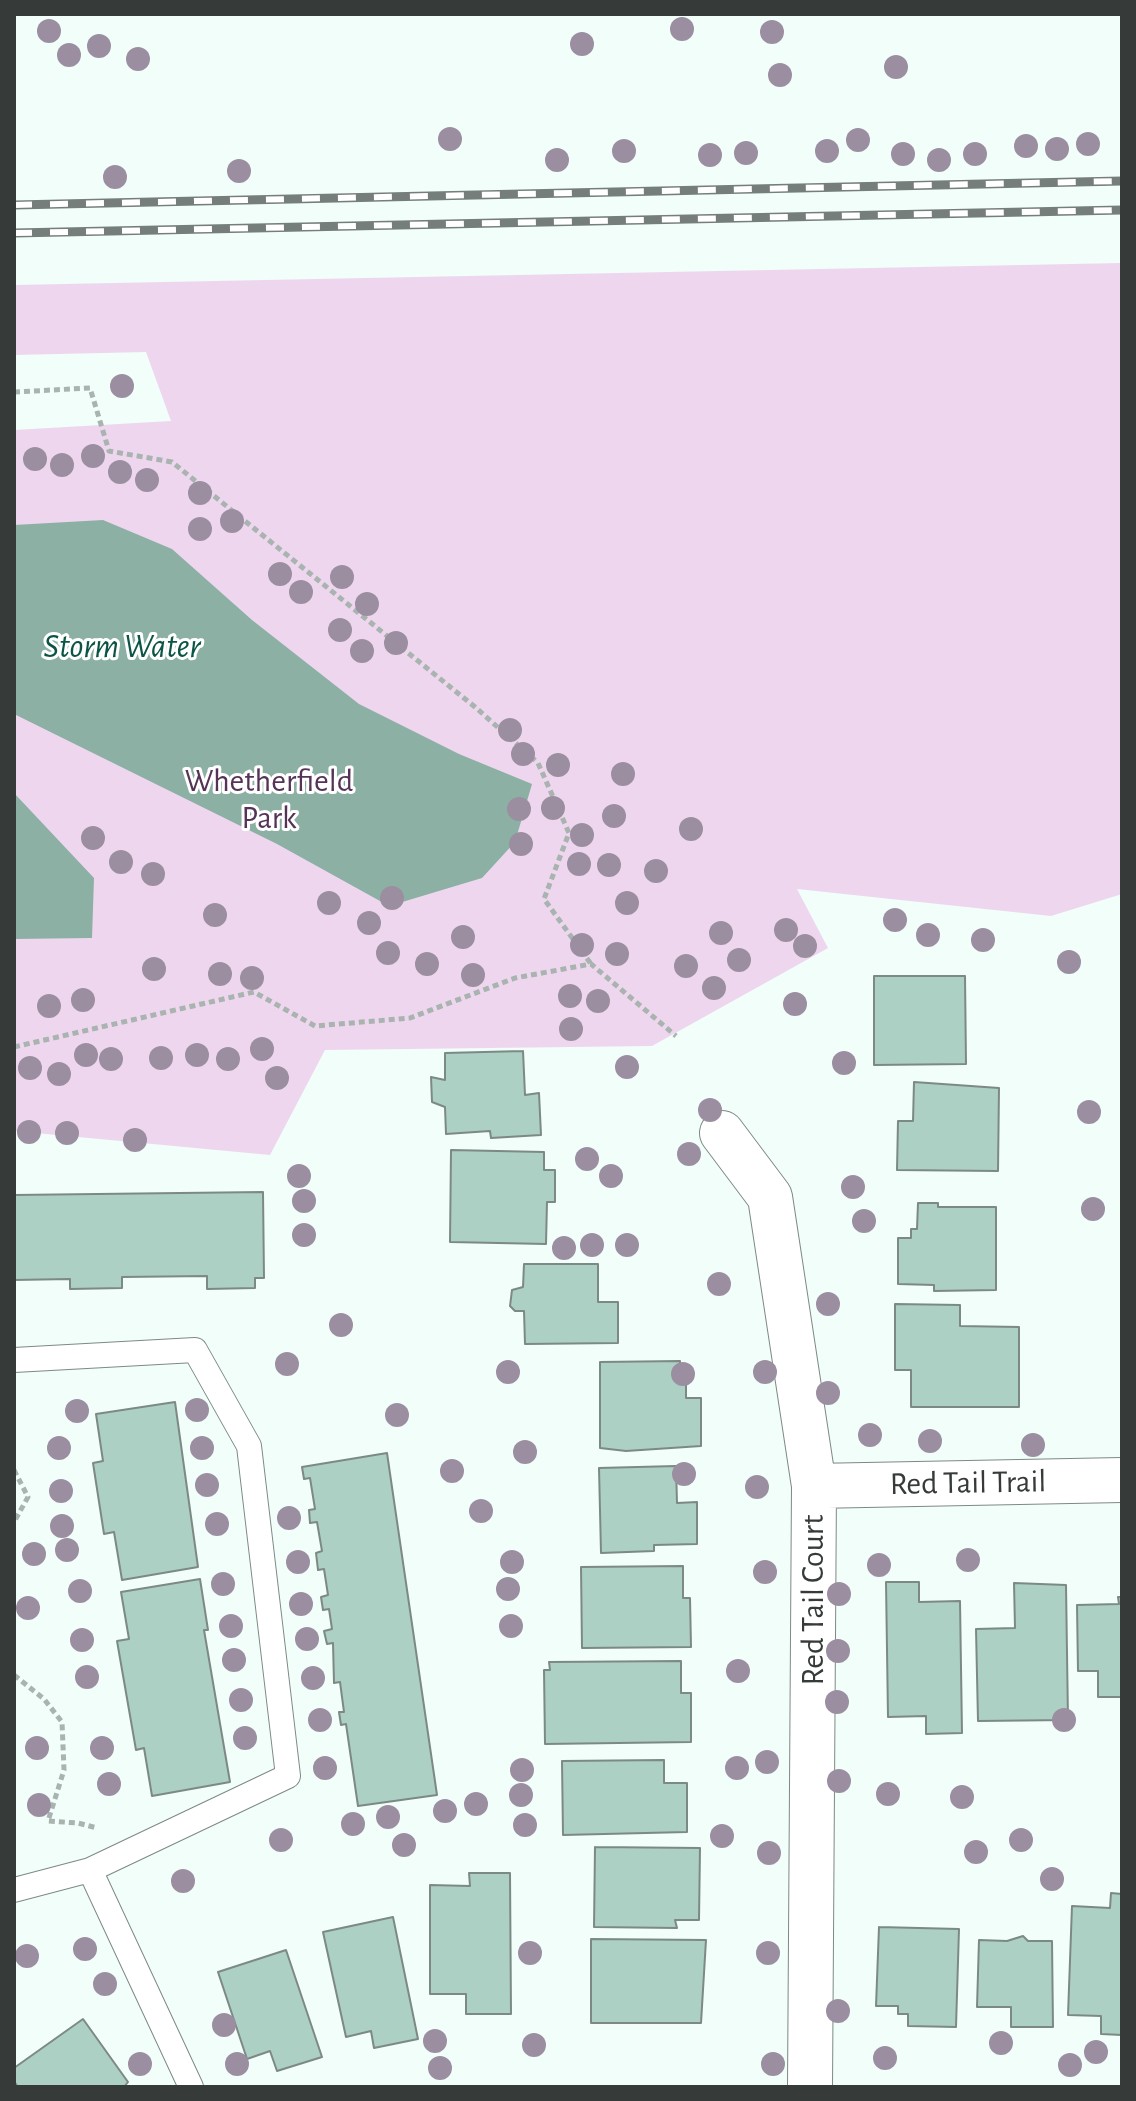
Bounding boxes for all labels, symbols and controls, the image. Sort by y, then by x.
water label: Storm Water [43,627,201,667]
park label: Whetherfield Park [185,762,353,837]
street label: Red Tail Trail [889,1462,1047,1504]
street label: Red Tail Court [794,1515,832,1685]

